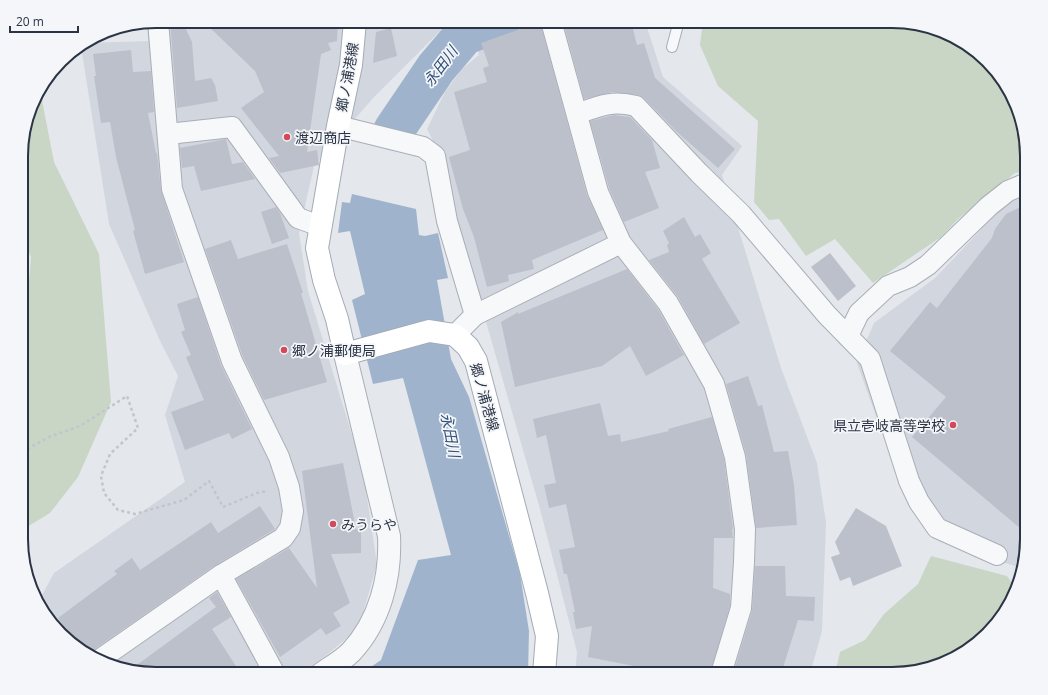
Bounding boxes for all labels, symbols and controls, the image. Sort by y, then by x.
scale bar [10,8,78,34]
text: 20 m [16,13,44,30]
water label: 永田川 [418,40,463,90]
street label: 郷ノ浦港線 [332,41,362,113]
place label: 渡辺商店 [295,128,351,147]
marker: 渡辺商店 [282,132,292,142]
place label: 郷ノ浦郵便局 [292,341,376,360]
marker: 郷ノ浦郵便局 [279,345,289,355]
street label: 郷ノ浦港線 [466,361,504,433]
water label: 永田川 [437,411,465,461]
place label: 県立壱岐高等学校 [833,416,945,435]
marker: 県立壱岐高等学校 [948,420,958,430]
place label: みうらや [341,515,397,534]
marker: みうらや [328,519,338,529]

